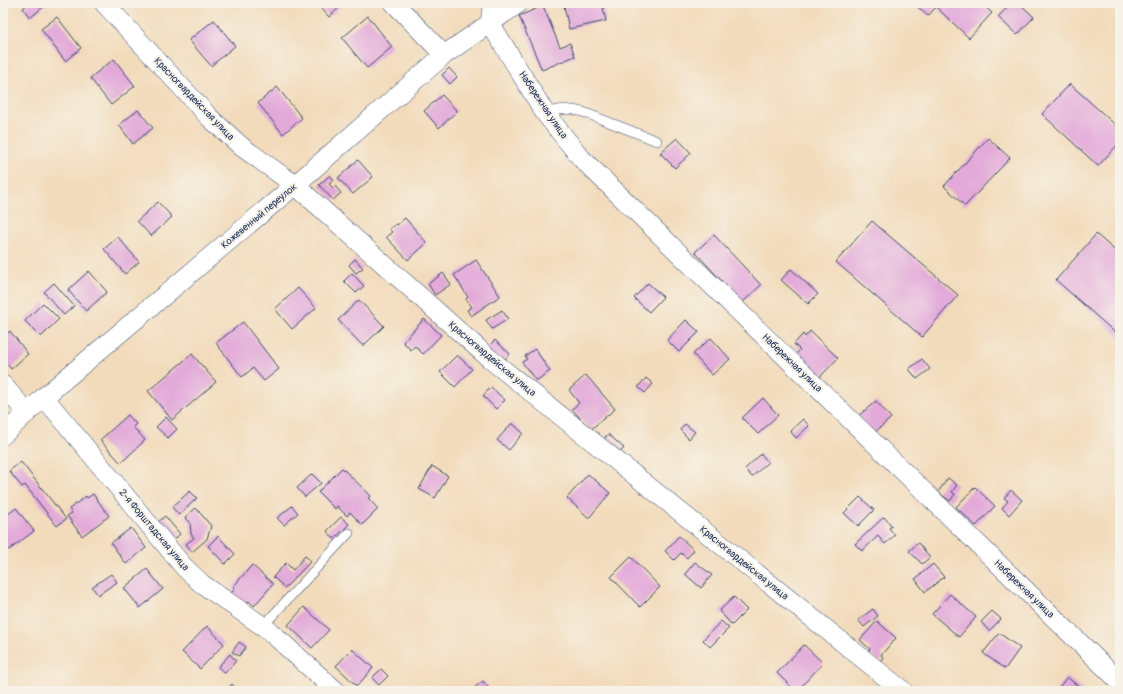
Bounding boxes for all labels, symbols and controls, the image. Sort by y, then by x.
street label: Красногвардейская улица [151,55,237,143]
street label: Набережная улица [516,69,570,141]
street label: Кожевенный переулок [219,181,299,251]
street label: Красногвардейская улица [446,319,539,399]
street label: Набережная улица [759,331,825,395]
street label: 2-я Форштадская улица [116,487,192,574]
street label: Красногвардейская улица [697,524,791,603]
street label: Набережная улица [991,557,1057,621]

